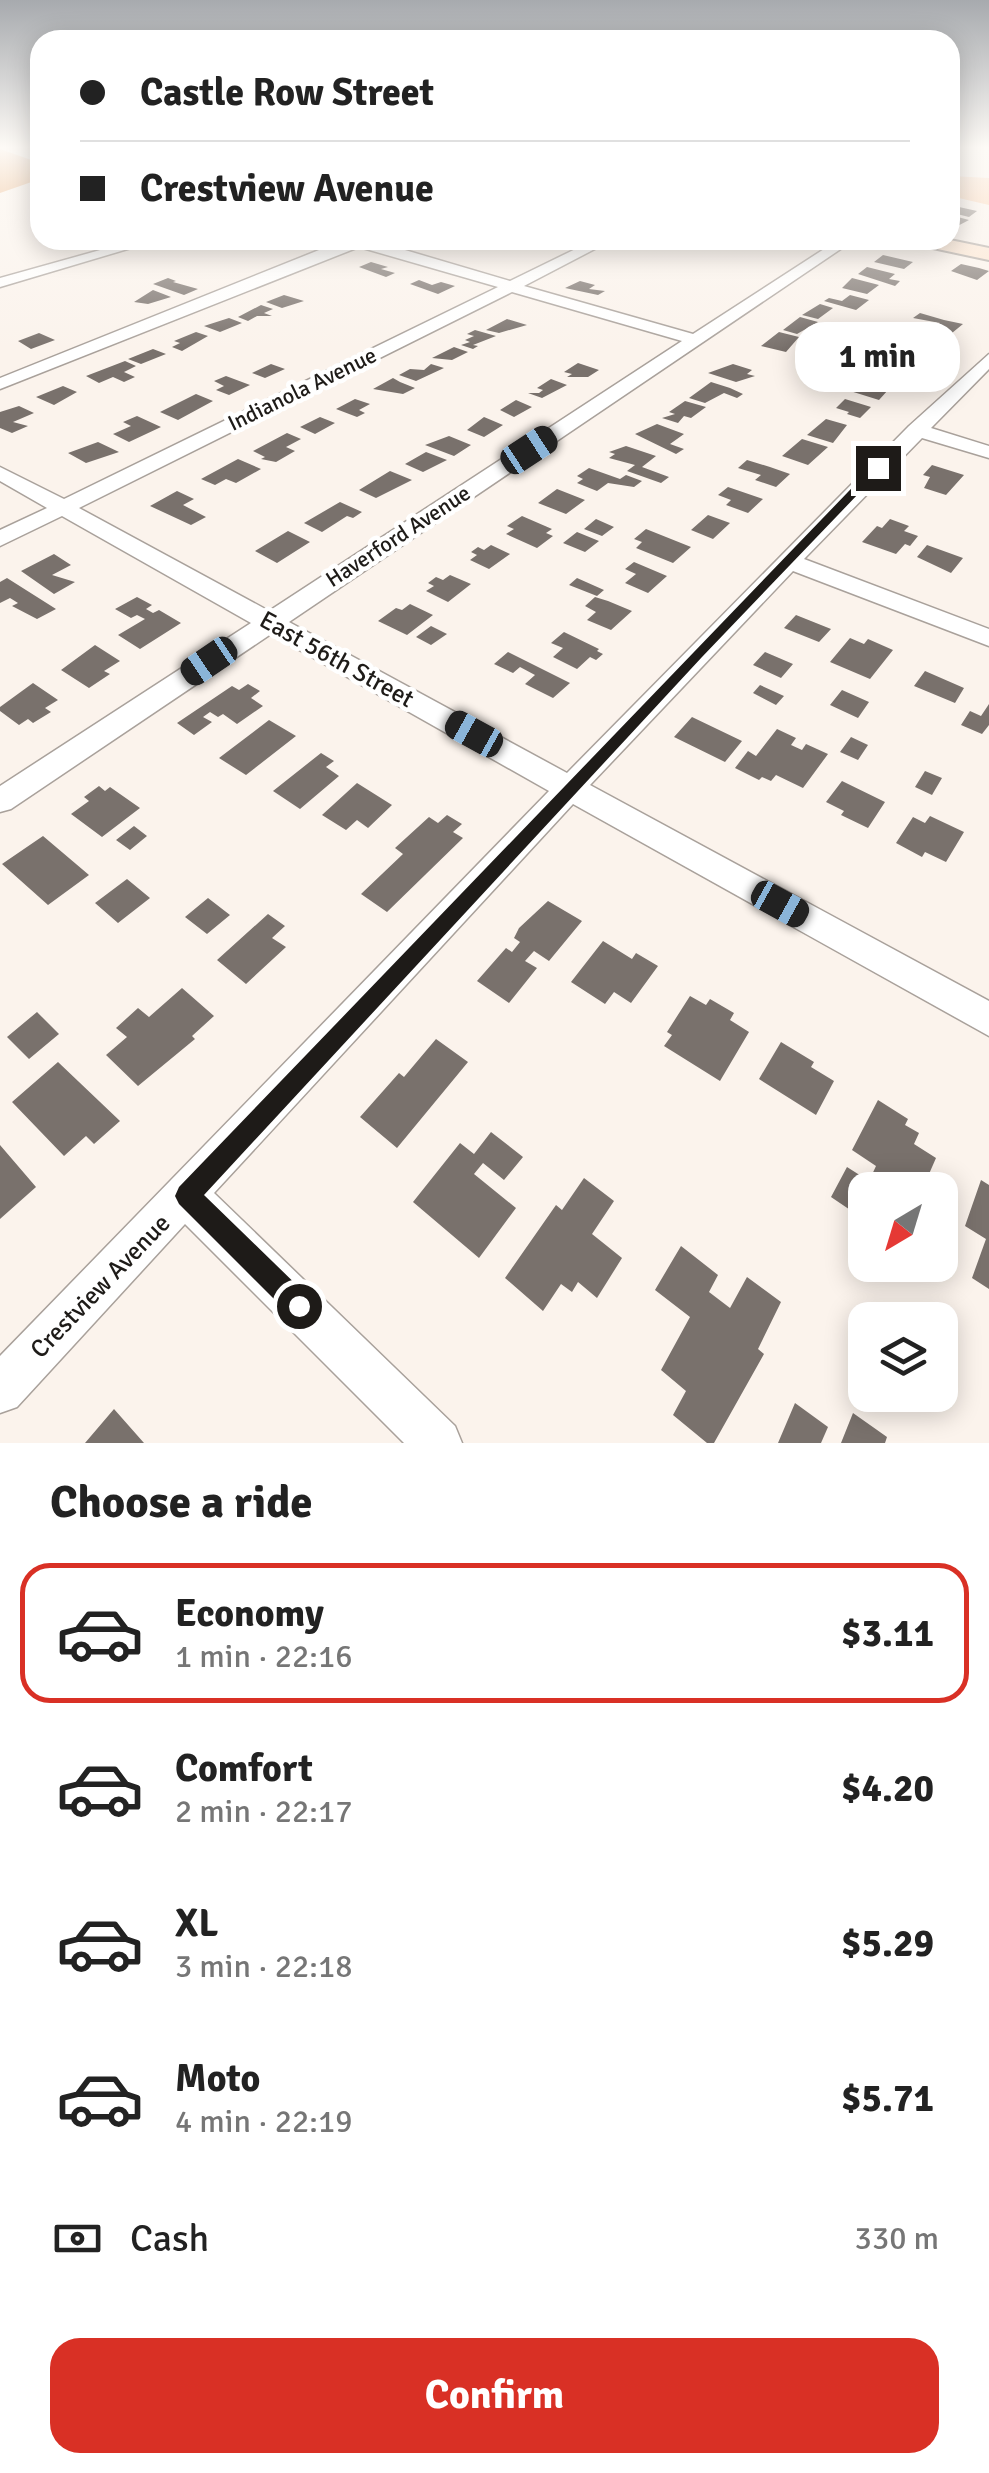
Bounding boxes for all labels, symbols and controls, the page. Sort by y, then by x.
text: Castle Row Street [140,69,434,116]
text: Crestview Avenue [140,165,434,212]
callout: 1 min [796,323,960,393]
text: 1 min [839,337,916,376]
street label: Indianola Avenue [223,341,381,437]
car [496,421,562,479]
route end [856,446,901,491]
street label: Haverford Avenue [321,479,475,593]
street label: East 56th Street [254,604,420,714]
car [176,632,242,690]
car [440,706,508,762]
car [746,876,814,932]
north arrow [848,1172,958,1282]
map controls [848,1172,958,1412]
street label: Crestview Avenue [24,1208,176,1364]
route start [277,1284,322,1329]
button: layers [848,1302,958,1412]
text: Choose a ride [50,1475,313,1530]
icon: car [55,1588,145,1678]
text: Economy [175,1590,324,1637]
text: $3.11 [841,1610,934,1657]
text: 1 min · 22:16 [175,1637,353,1676]
icon: car [55,1743,145,1833]
text: Comfort [175,1745,313,1792]
text: $4.20 [841,1765,934,1812]
text: 2 min · 22:17 [175,1792,353,1831]
icon: car [55,1898,145,1988]
text: XL [175,1900,218,1947]
text: $5.29 [841,1920,934,1967]
text: 3 min · 22:18 [175,1947,353,1986]
icon: car [55,2053,145,2143]
text: Moto [175,2055,260,2102]
text: $5.71 [841,2075,934,2122]
text: 4 min · 22:19 [175,2102,353,2141]
icon: cash [50,2211,105,2266]
text: Cash [130,2215,209,2262]
text: 330 m [855,2219,939,2258]
button: Confirm [50,2338,939,2453]

